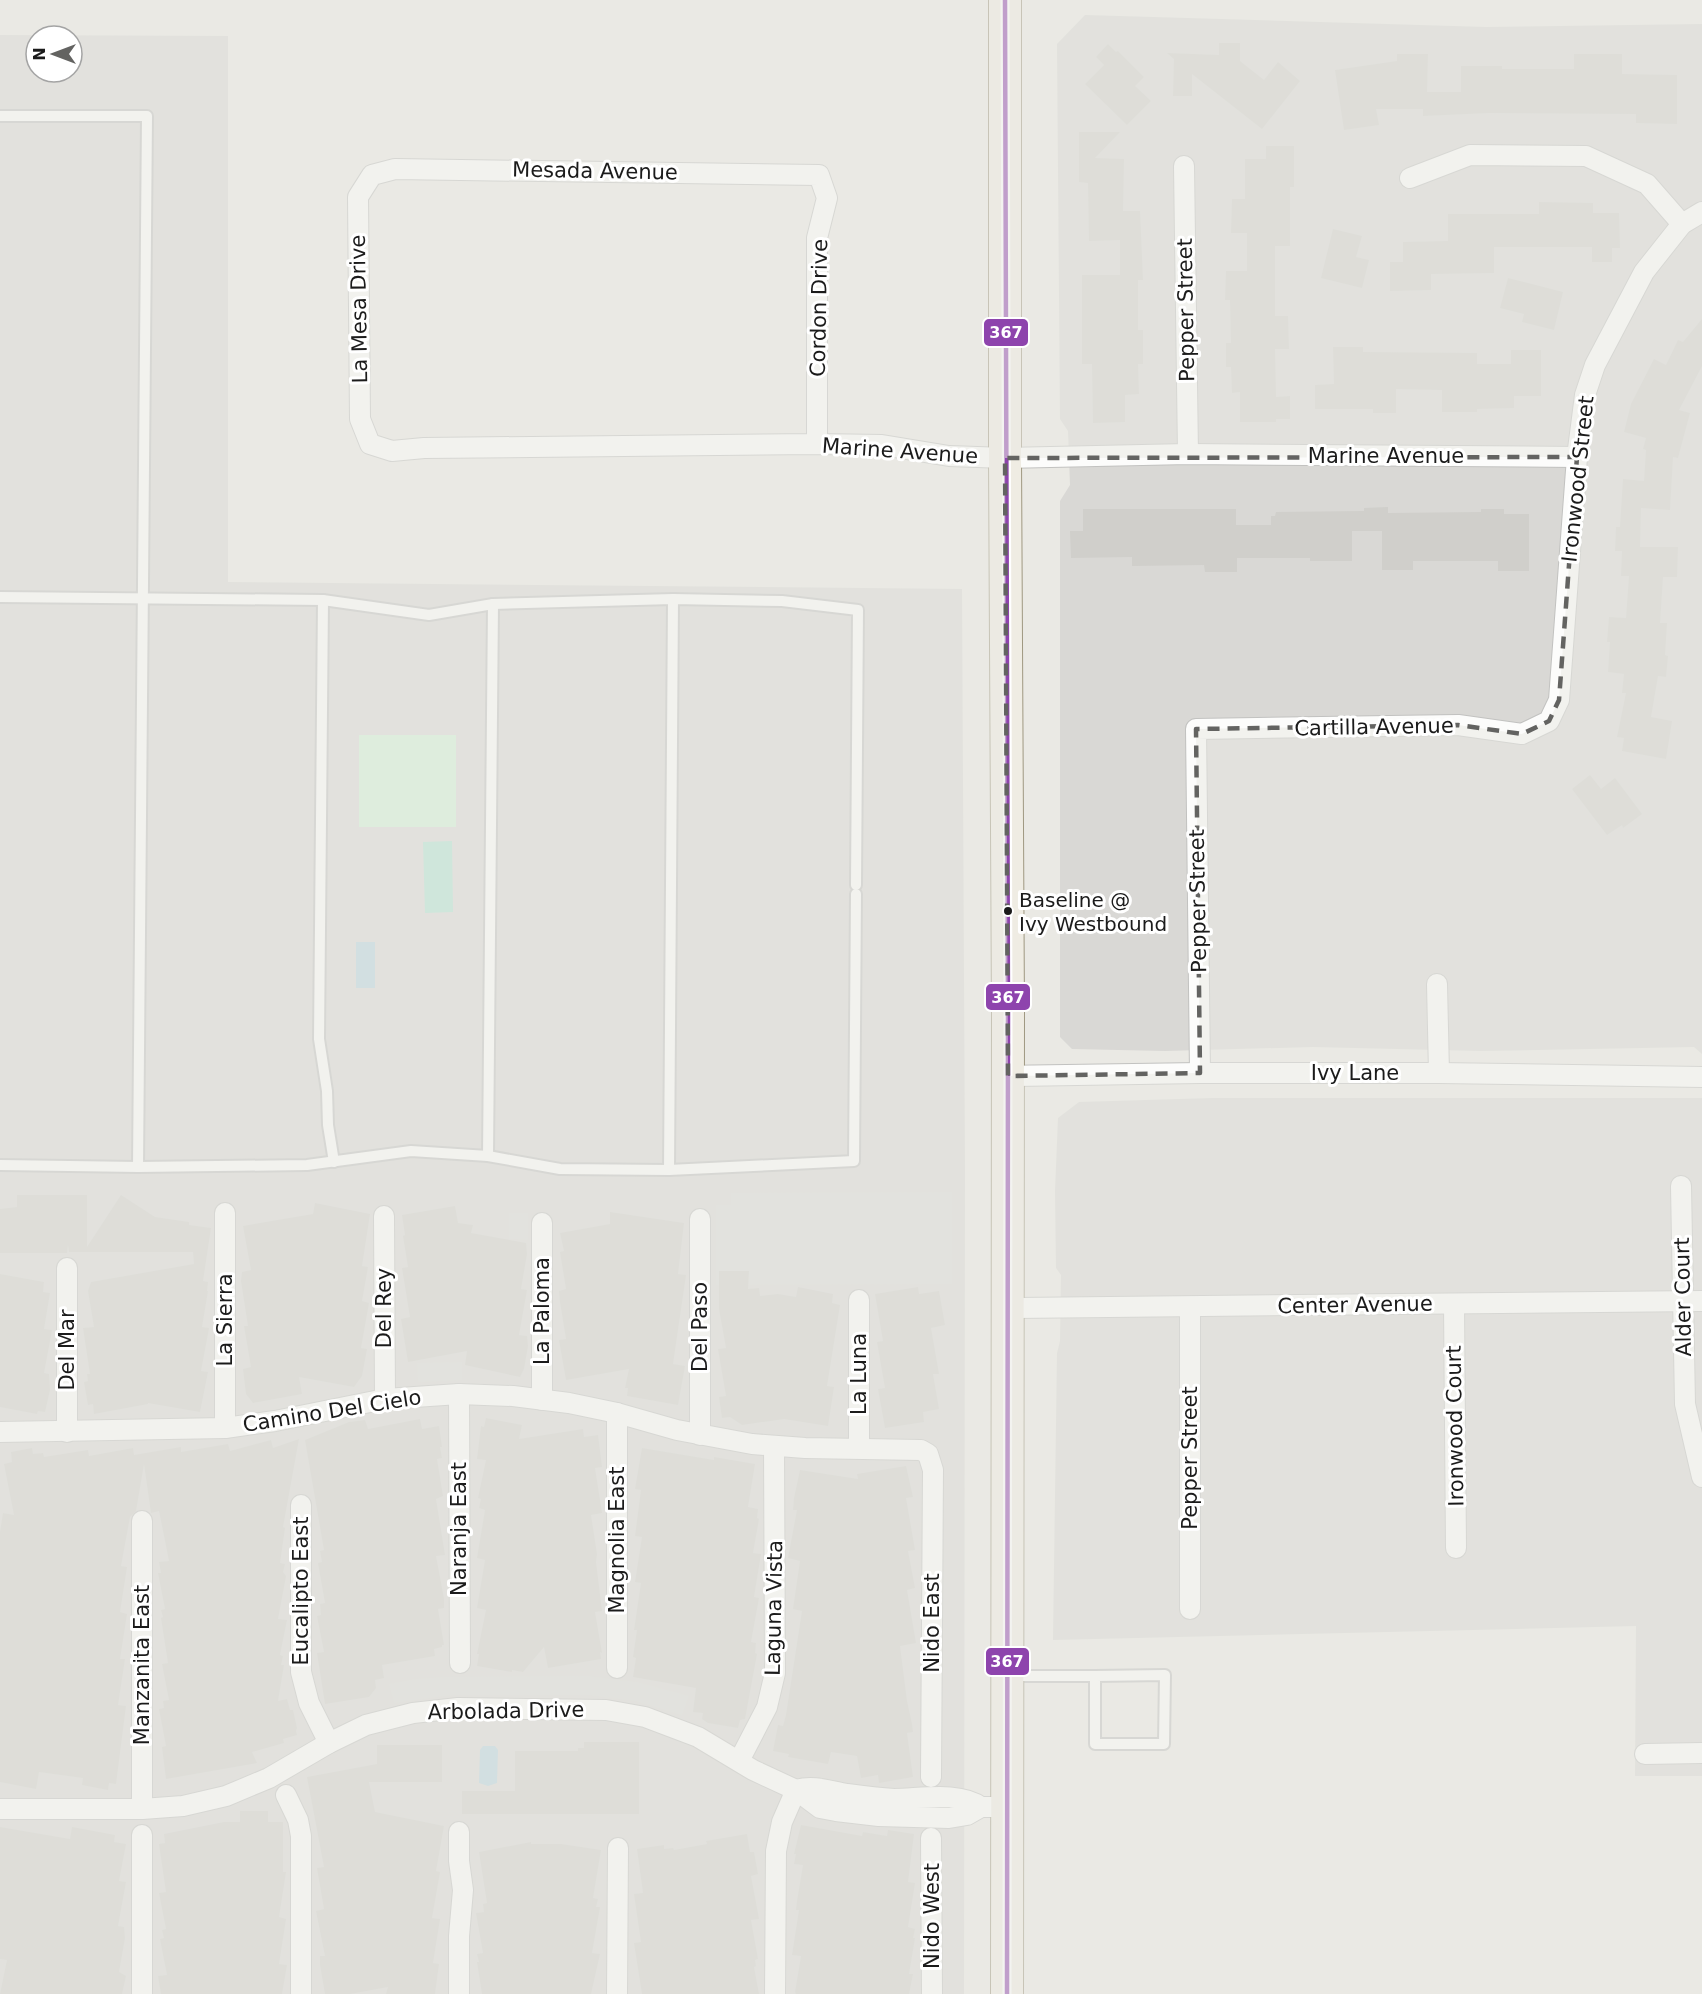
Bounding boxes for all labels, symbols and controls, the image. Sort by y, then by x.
north arrow [24,24,84,84]
text: N [30,47,49,61]
street label: Mesada Avenue [512,158,678,184]
street label: La Mesa Drive [346,234,372,384]
street label: Pepper Street [1173,238,1199,382]
street label: Cordon Drive [806,239,832,377]
line badge: 367 [983,318,1029,347]
text: 367 [989,323,1023,342]
street label: Ironwood Street [1557,395,1599,563]
street label: Marine Avenue [821,434,979,468]
street label: Marine Avenue [1308,444,1464,468]
street label: Cartilla Avenue [1294,714,1454,740]
street label: Pepper Street [1185,829,1211,973]
place label: Baseline @ Ivy Westbound [1019,888,1167,936]
marker: Baseline @ Ivy Westbound [1002,905,1014,917]
line badge: 367 [985,983,1031,1011]
text: 367 [991,988,1025,1007]
street label: Ivy Lane [1311,1061,1399,1085]
street label: Alder Court [1670,1237,1696,1357]
street label: La Paloma [530,1257,554,1365]
street label: Del Rey [372,1268,396,1348]
street label: La Sierra [213,1273,237,1367]
street label: Del Paso [688,1282,712,1372]
street label: Center Avenue [1277,1292,1433,1318]
street label: Del Mar [55,1309,79,1391]
street label: La Luna [847,1333,871,1415]
street label: Ironwood Court [1442,1345,1468,1507]
street label: Camino Del Cielo [241,1385,423,1437]
street label: Pepper Street [1178,1386,1202,1530]
street label: Naranja East [447,1462,471,1596]
street label: Magnolia East [605,1467,629,1614]
street label: Eucalipto East [289,1516,313,1666]
street label: Laguna Vista [761,1540,787,1676]
street label: Nido East [920,1573,944,1673]
street label: Manzanita East [130,1585,154,1745]
line badge: 367 [985,1647,1030,1676]
text: 367 [990,1652,1024,1671]
street label: Arbolada Drive [427,1698,585,1724]
street label: Nido West [920,1863,944,1969]

